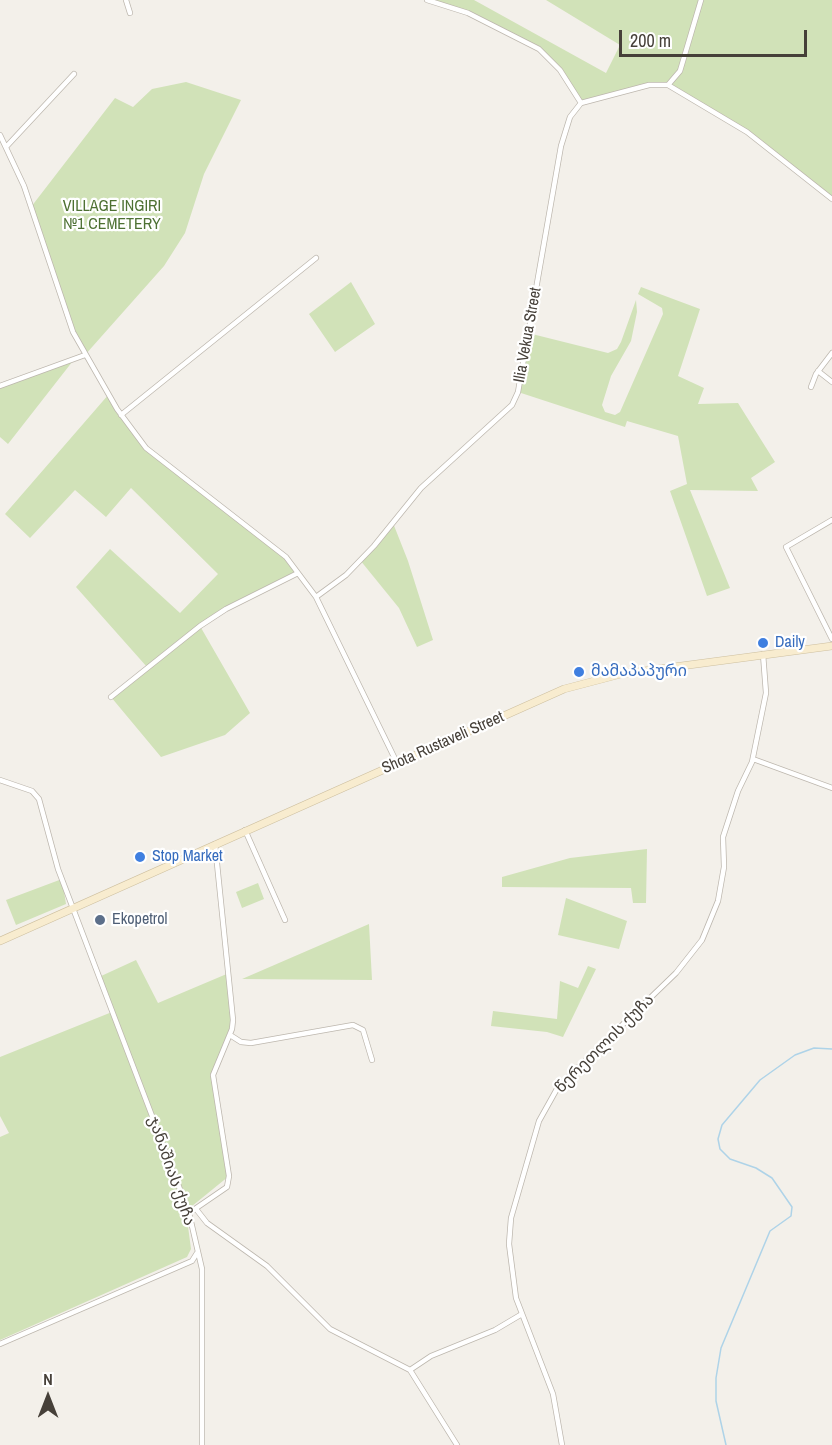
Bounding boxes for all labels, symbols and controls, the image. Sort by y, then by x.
scale bar [622,18,810,56]
text: 200 m [630,28,671,53]
park label: VILLAGE INGIRI №1 CEMETERY [63,197,161,235]
street label: Ilia Vekua Street [510,286,546,384]
place label: Daily [775,633,805,653]
marker: Daily [756,636,770,650]
place label: მამაპაპური [591,662,687,682]
marker: მამაპაპური [572,665,586,679]
street label: Shota Rustaveli Street [379,708,507,778]
place label: Stop Market [152,847,223,867]
marker: Stop Market [133,850,147,864]
place label: Ekopetrol [112,910,167,930]
marker: Ekopetrol [93,913,107,927]
street label: წერეთლის ქუჩა [551,990,659,1098]
street label: ჯანაშიას ქუჩა [143,1114,199,1228]
north arrow [18,1367,78,1427]
text: N [43,1368,53,1390]

